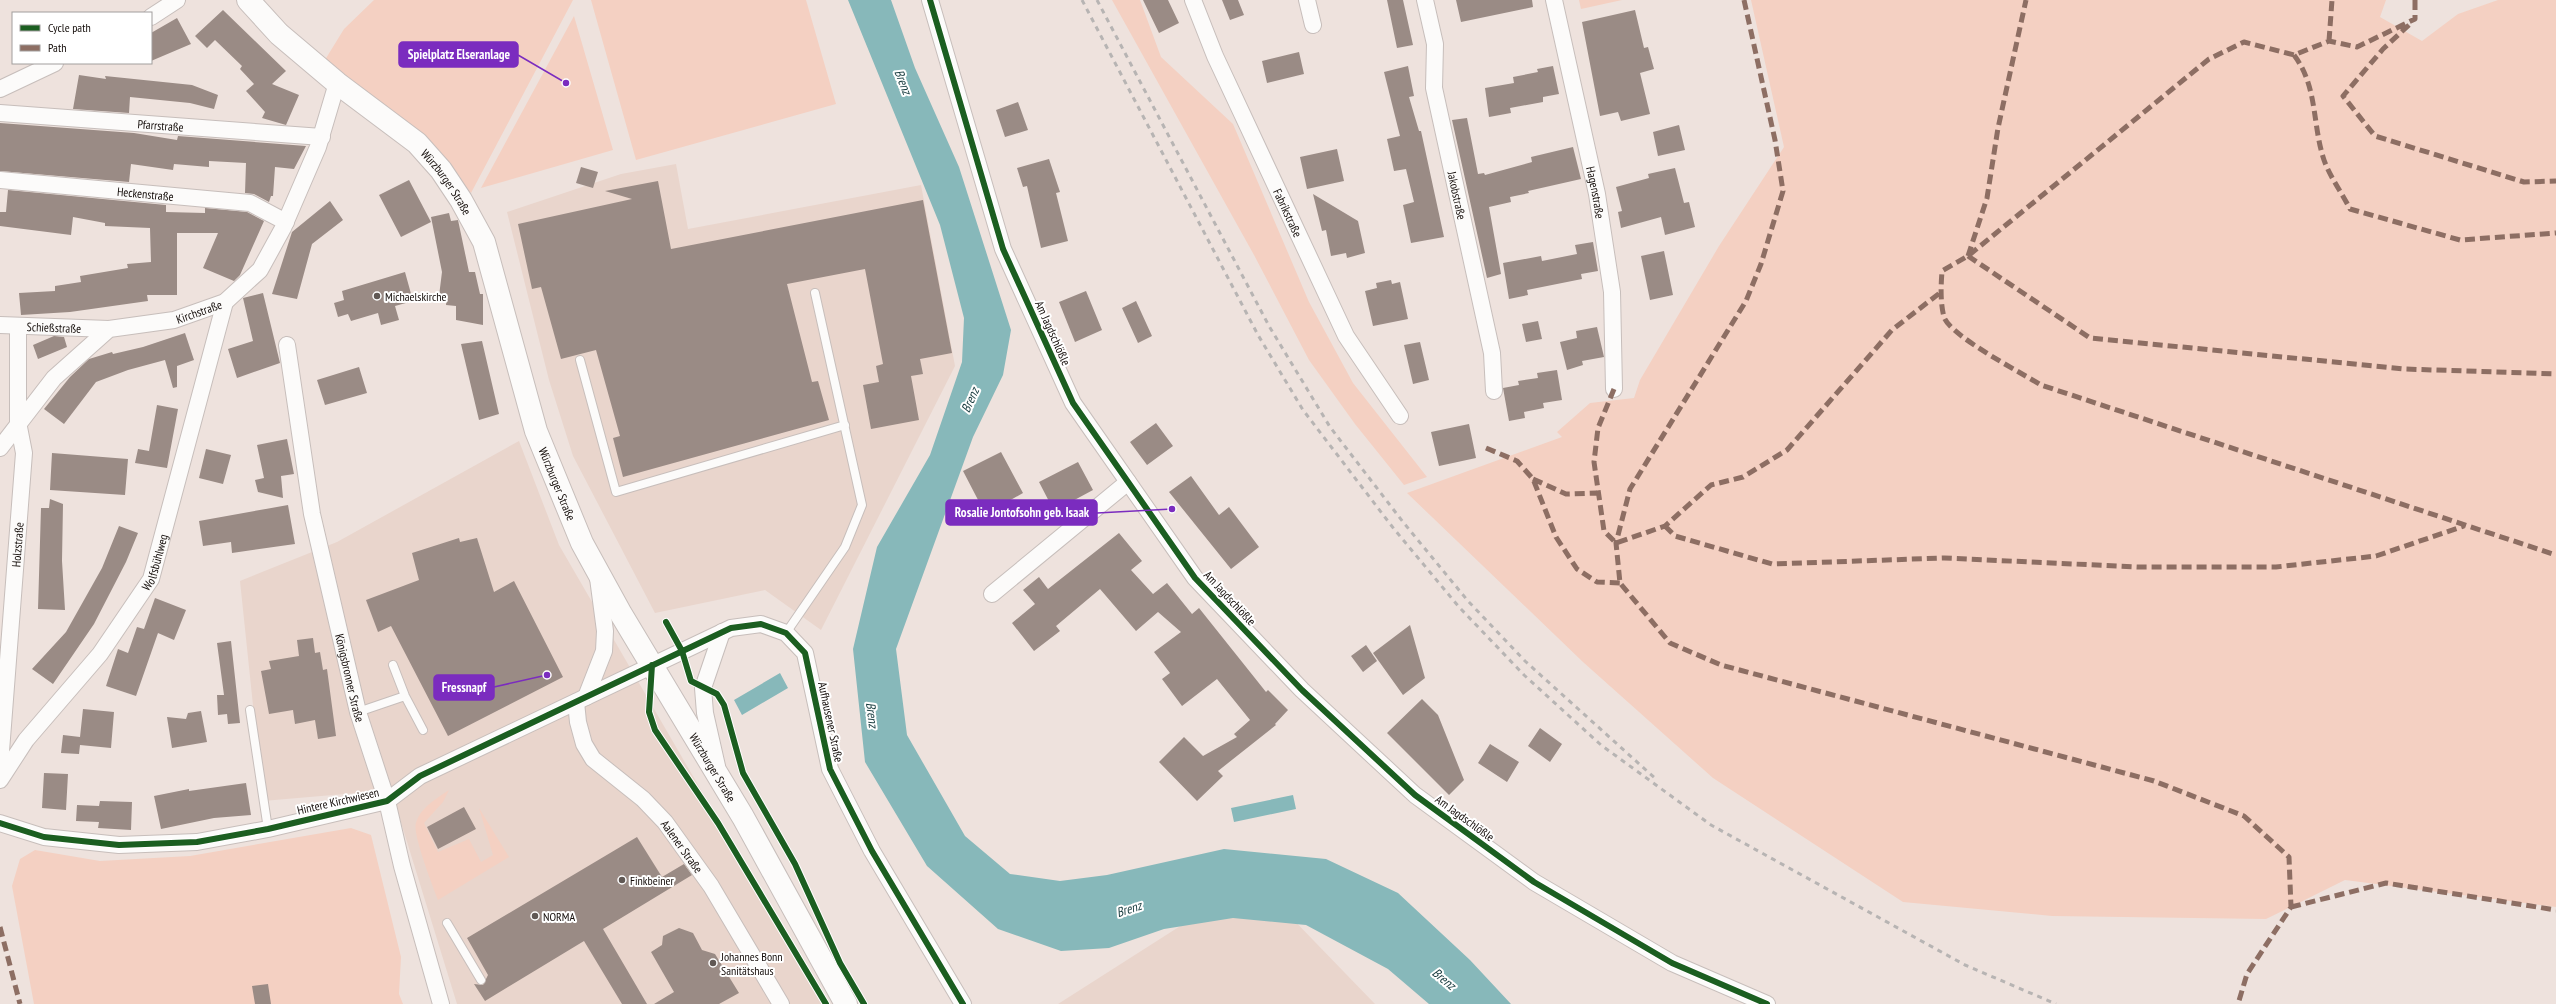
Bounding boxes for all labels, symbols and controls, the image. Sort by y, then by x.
legend [12,12,152,64]
text: Cycle path [48,20,91,35]
text: Path [48,40,66,55]
callout: Spielplatz Elseranlage [399,42,518,67]
text: Spielplatz Elseranlage [408,46,511,63]
water label: Brenz [891,67,916,98]
street label: Pfarrstraße [137,116,184,134]
street label: Würzburger Straße [418,146,475,217]
street label: Hagenstraße [1584,165,1608,220]
street label: Jakobstraße [1445,169,1470,221]
street label: Heckenstraße [116,183,174,203]
street label: Fabrikstraße [1270,186,1306,239]
place label: Michaelskirche [385,289,447,304]
marker: Michaelskirche [372,291,382,301]
street label: Kirchstraße [174,296,224,326]
street label: Am Jagdschlößle [1032,298,1074,368]
street label: Schießstraße [26,318,81,335]
water label: Brenz [957,384,983,415]
street label: Würzburger Straße [536,445,579,523]
callout: Rosalie Jontofsohn geb. Isaak [946,500,1097,525]
text: Rosalie Jontofsohn geb. Isaak [955,504,1090,521]
street label: Holzstraße [8,522,26,568]
street label: Wolfsbühlweg [138,532,170,593]
street label: Am Jagdschlößle [1201,568,1259,628]
street label: Königsbronner Straße [333,632,368,724]
callout: Fressnapf [434,675,494,700]
text: Fressnapf [442,679,488,696]
street label: Aufhausener Straße [815,680,847,764]
water label: Brenz [862,701,882,730]
street label: Würzburger Straße [687,730,740,805]
street label: Hintere Kirchwiesen [296,784,380,818]
street label: Am Jagdschlößle [1433,792,1497,844]
street label: Aalener Straße [658,817,706,876]
place label: Finkbeiner [630,873,674,888]
marker: Finkbeiner [617,875,627,885]
water label: Brenz [1114,897,1145,921]
place label: NORMA [543,909,575,924]
marker: NORMA [530,911,540,921]
place label: Johannes Bonn Sanitätshaus [720,949,783,978]
marker: Johannes Bonn Sanitätshaus [708,958,718,968]
water label: Brenz [1429,964,1460,995]

